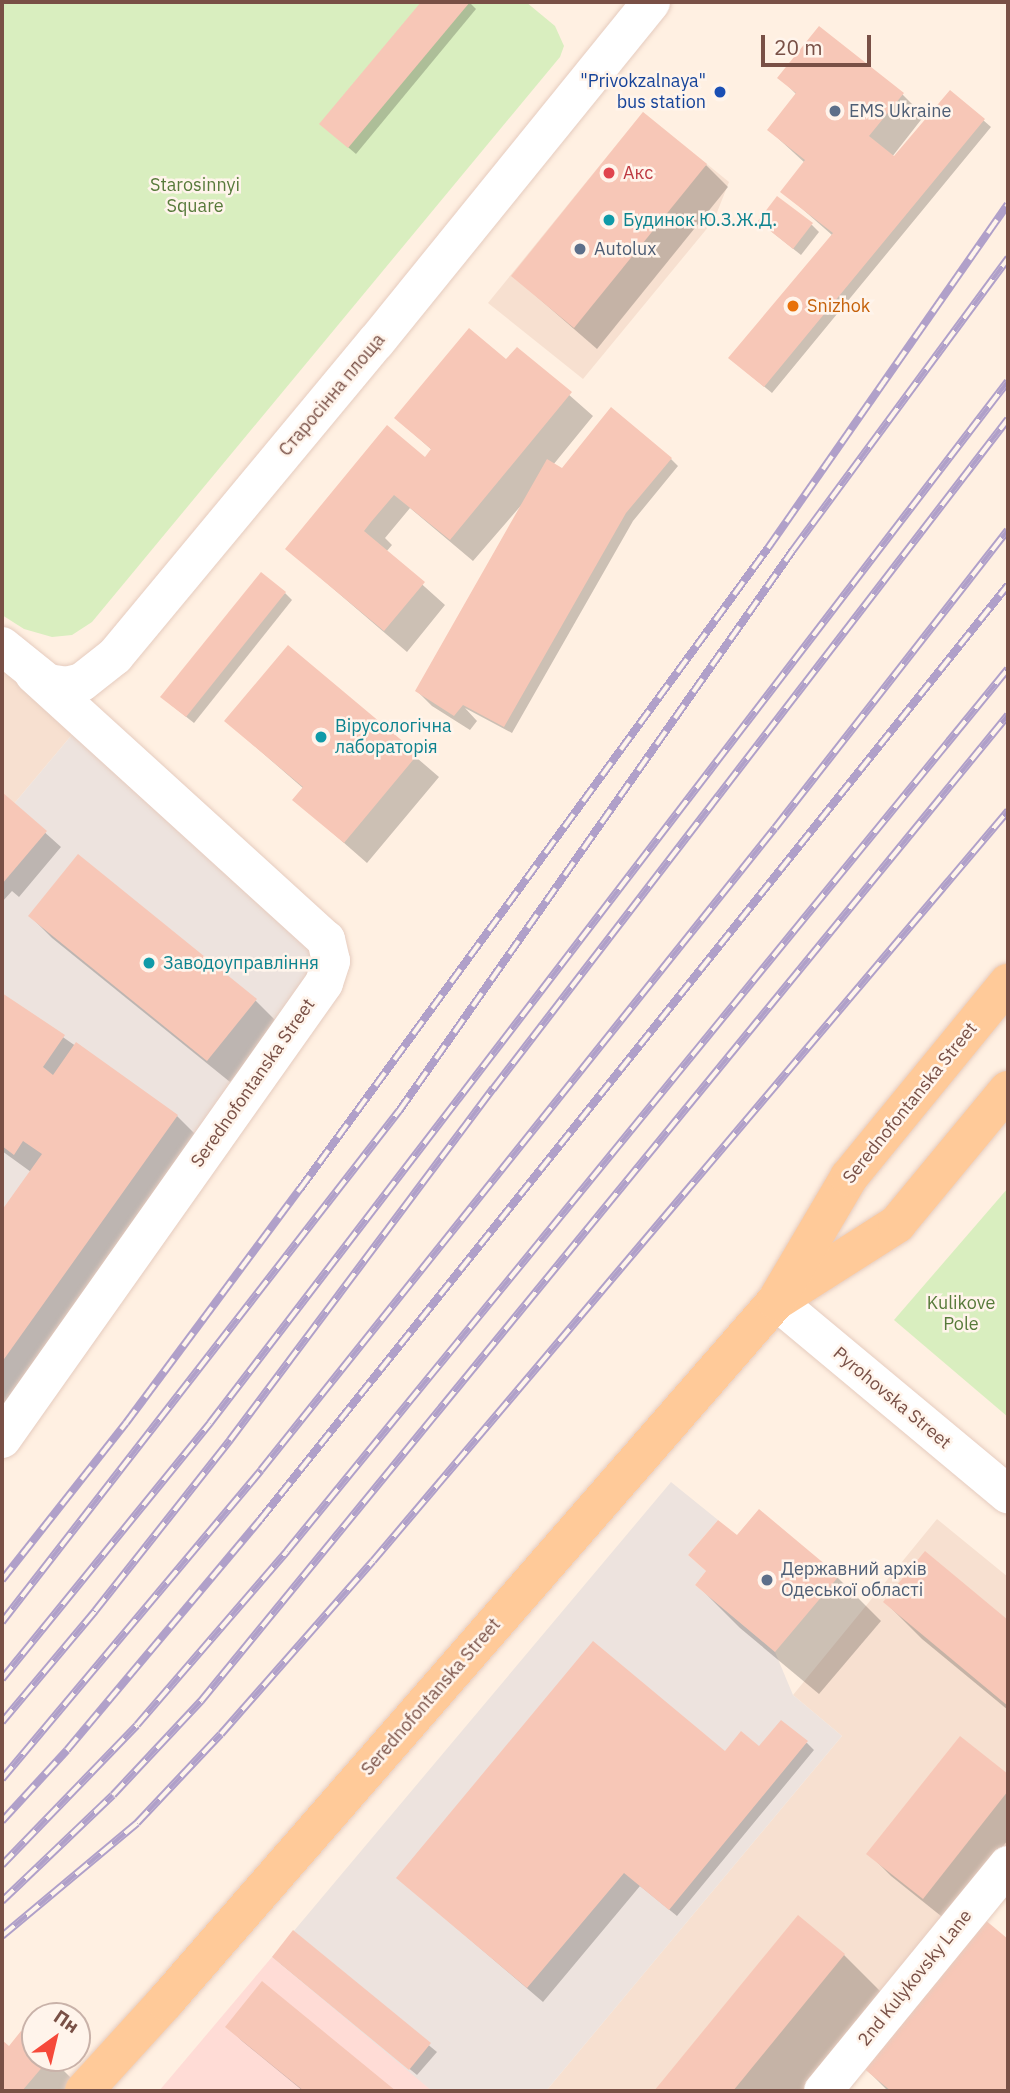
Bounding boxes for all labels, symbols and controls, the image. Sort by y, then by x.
scale bar [765,21,875,65]
text: 20 m [774,33,823,61]
place label: "Privokzalnaya" bus station [580,71,706,114]
marker: "Privokzalnaya" bus station [712,84,728,100]
place label: EMS Ukraine [849,100,951,122]
marker: EMS Ukraine [827,103,843,119]
place label: Акс [623,162,653,184]
marker: Акс [601,165,617,181]
park label: Starosinnyi Square [150,175,240,218]
place label: Будинок Ю.З.Ж.Д. [623,209,777,231]
marker: Будинок Ю.З.Ж.Д. [601,212,617,228]
place label: Autolux [594,238,656,260]
marker: Autolux [572,241,588,257]
place label: Snizhok [807,295,870,317]
marker: Snizhok [785,298,801,314]
street label: Старосінна площа [274,329,390,461]
place label: Вірусологічна лабораторія [335,716,452,758]
marker: Вірусологічна лабораторія [313,729,329,745]
place label: Заводоуправління [163,952,319,974]
marker: Заводоуправління [141,955,157,971]
street label: Serednofontanska Street [187,994,319,1172]
street label: Serednofontanska Street [838,1018,982,1188]
park label: Kulikove Pole [927,1293,995,1336]
street label: Pyrohovska Street [829,1343,955,1453]
place label: Державний архів Одеської області [781,1559,927,1602]
marker: Державний архів Одеської області [759,1572,775,1588]
street label: Serednofontanska Street [357,1614,505,1780]
street label: 2nd Kulykovsky Lane [853,1906,977,2050]
north arrow [21,2002,91,2072]
text: Пн [49,2004,84,2038]

